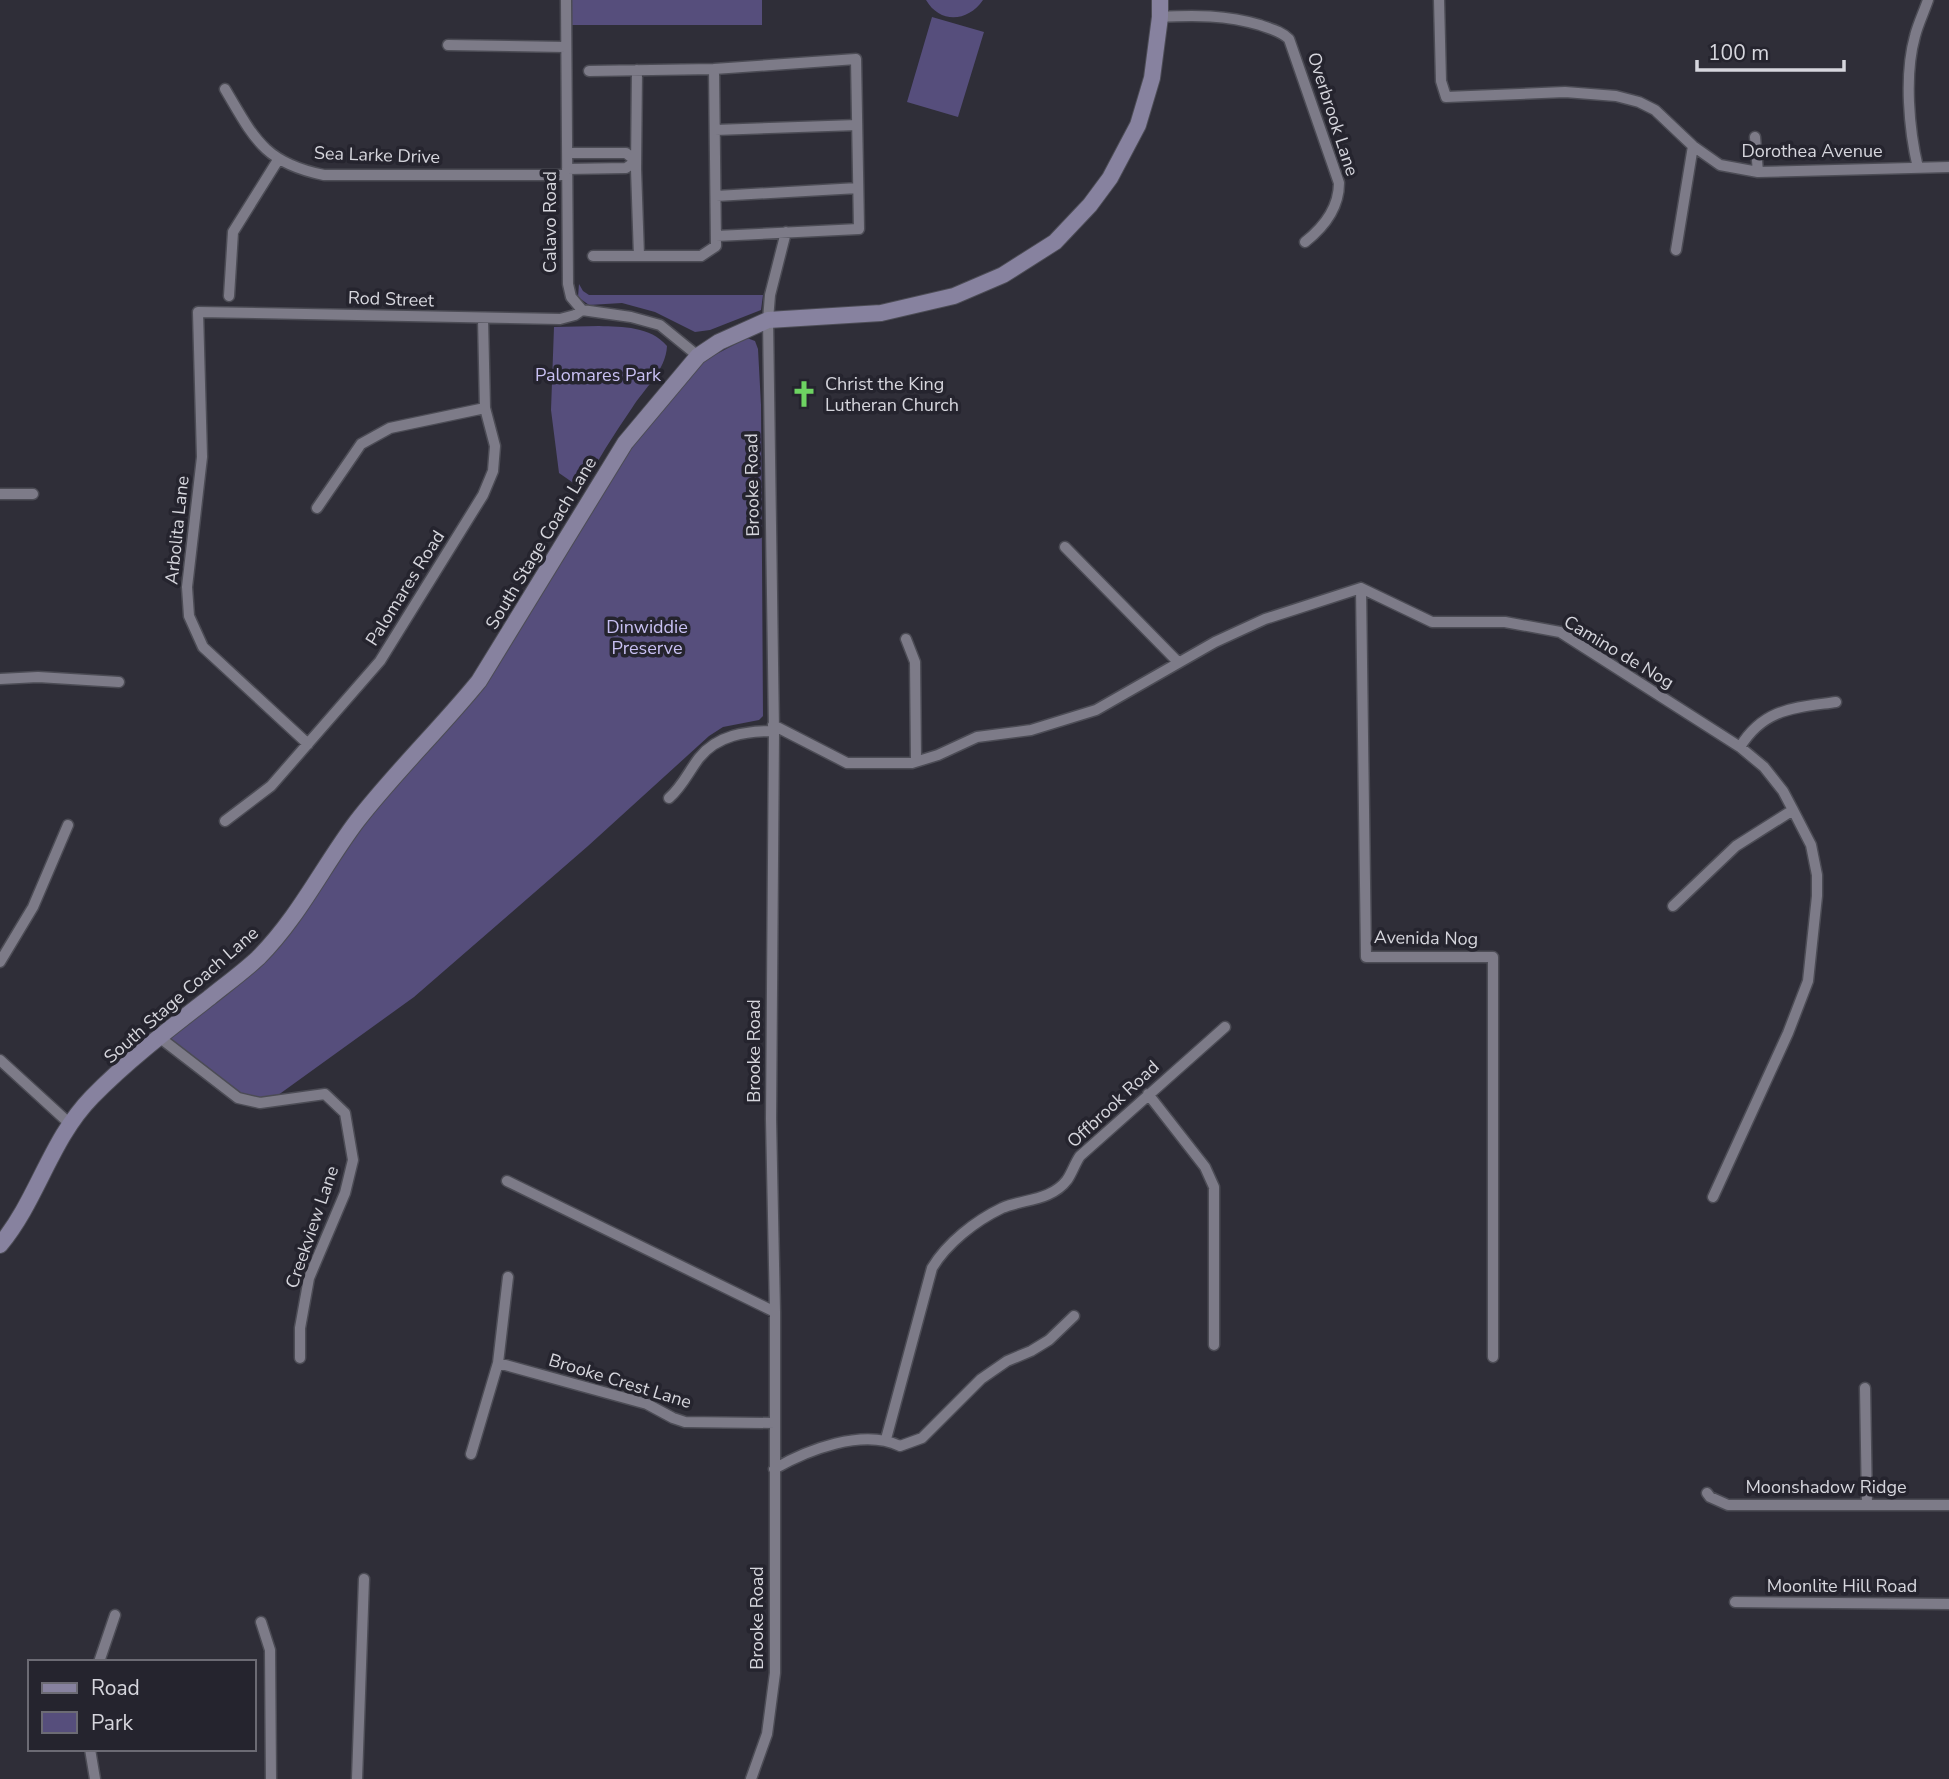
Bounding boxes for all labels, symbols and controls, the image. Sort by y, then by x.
scale bar [1697,28,1844,72]
text: 100 m [1708,39,1769,67]
street label: Overbrook Lane [1302,49,1364,179]
street label: Dorothea Avenue [1741,139,1883,163]
street label: Sea Larke Drive [314,141,440,169]
street label: Calavo Road [538,171,562,273]
street label: Rod Street [348,286,435,313]
park label: Palomares Park [535,363,662,387]
place label: Christ the King Lutheran Church [825,372,959,417]
church icon: Christ the King Lutheran Church [789,379,819,409]
street label: Brooke Road [739,433,765,537]
street label: South Stage Coach Lane [480,452,602,634]
street label: Arbolita Lane [159,474,195,586]
street label: Palomares Road [360,526,450,650]
street label: Camino de Nog [1560,610,1678,694]
park label: Dinwiddie Preserve [606,615,688,660]
street label: South Stage Coach Lane [99,921,263,1069]
street label: Avenida Nog [1374,925,1478,951]
street label: Brooke Road [742,999,766,1103]
street label: Offbrook Road [1062,1055,1164,1153]
street label: Creekview Lane [280,1163,344,1291]
street label: Brooke Crest Lane [546,1348,694,1414]
street label: Moonshadow Ridge [1745,1475,1907,1499]
street label: Brooke Road [745,1566,769,1670]
street label: Moonlite Hill Road [1767,1574,1917,1598]
legend [28,1660,256,1751]
text: Road [91,1674,140,1702]
text: Park [91,1709,133,1737]

